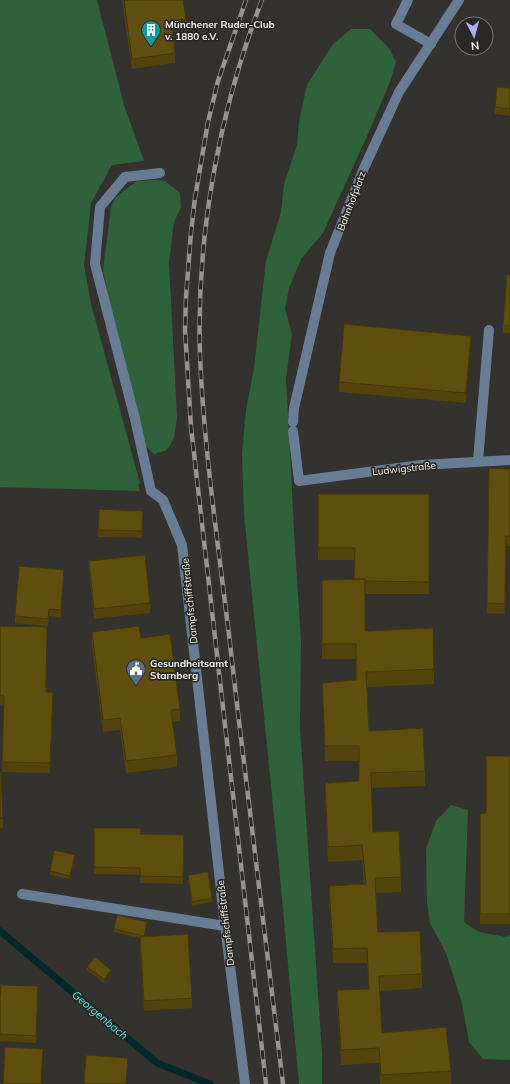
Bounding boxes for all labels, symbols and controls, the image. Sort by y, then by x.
north arrow [454,16,494,56]
place label: Münchener Ruder-Club v. 1880 e.V. [164,18,275,43]
building icon: Münchener Ruder-Club v. 1880 e.V. [140,19,162,47]
text: N [470,39,480,53]
street label: Bahnhofplatz [334,170,369,233]
street label: Ludwigstraße [372,459,437,478]
street label: Dampfschiffstraße [179,558,200,644]
place label: Gesundheitsamt Starnberg [150,657,228,682]
public building icon: Gesundheitsamt Starnberg [125,658,147,686]
street label: Dampfschiffstraße [214,879,237,966]
water label: Georgenbach [69,988,131,1042]

